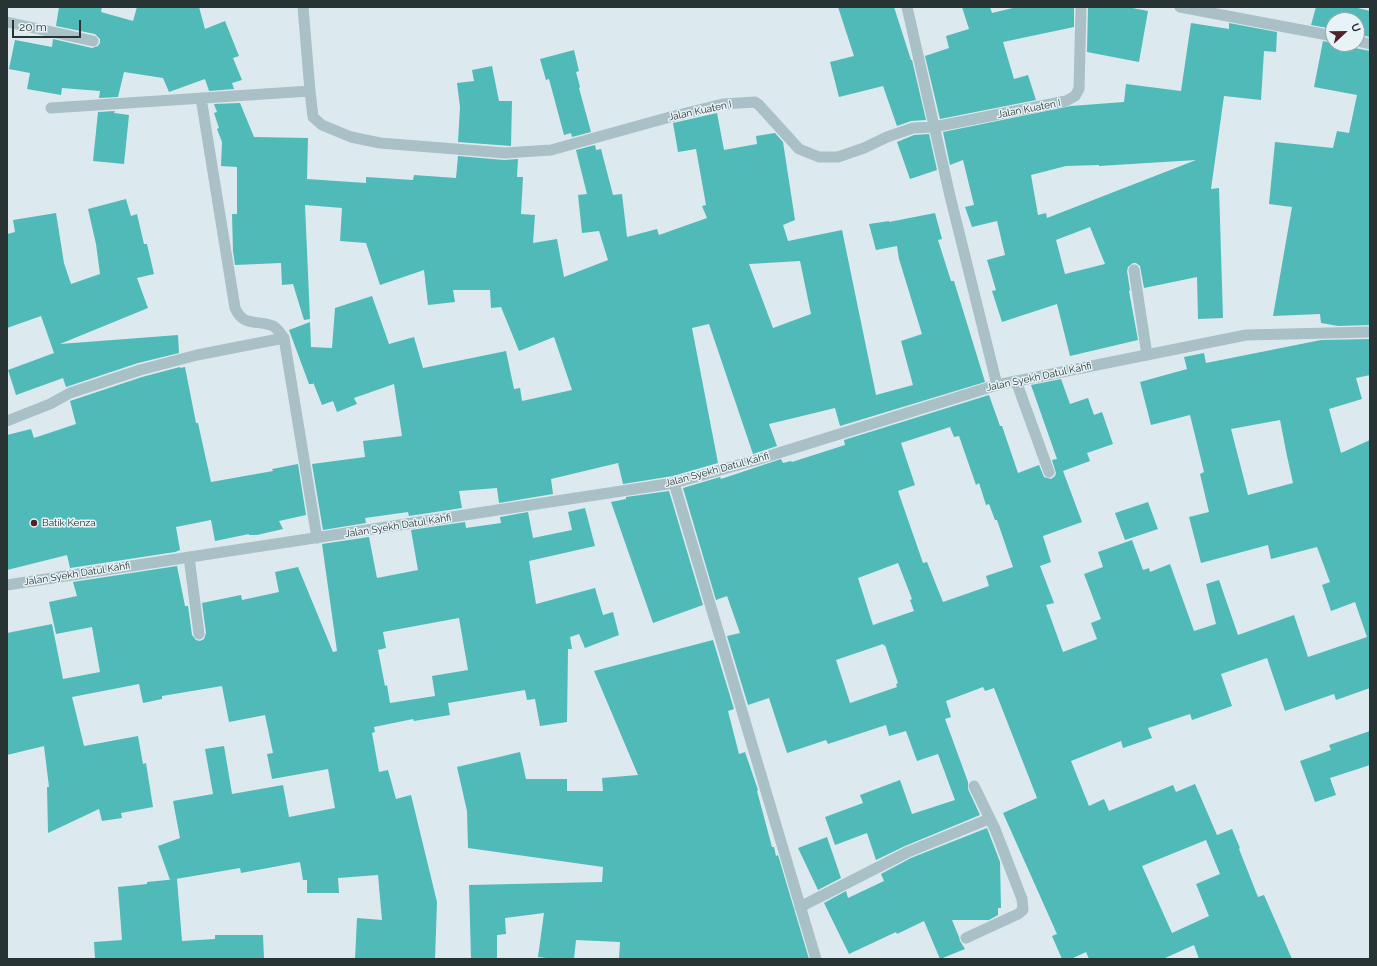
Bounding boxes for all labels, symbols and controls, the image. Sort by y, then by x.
scale bar [14,12,83,38]
north arrow [1325,12,1365,52]
text: 20 m [19,20,47,34]
text: U [1348,21,1363,34]
street label: Jalan Kuaten I [996,97,1062,121]
street label: Jalan Kuaten I [667,98,733,124]
street label: Jalan Syekh Datul Kahfi [985,360,1093,394]
street label: Jalan Syekh Datul Kahfi [664,450,770,490]
street label: Jalan Syekh Datul Kahfi [344,512,452,540]
place label: Batik Kenza [42,517,96,529]
marker: Batik Kenza [29,518,39,528]
street label: Jalan Syekh Datul Kahfi [23,560,131,588]

